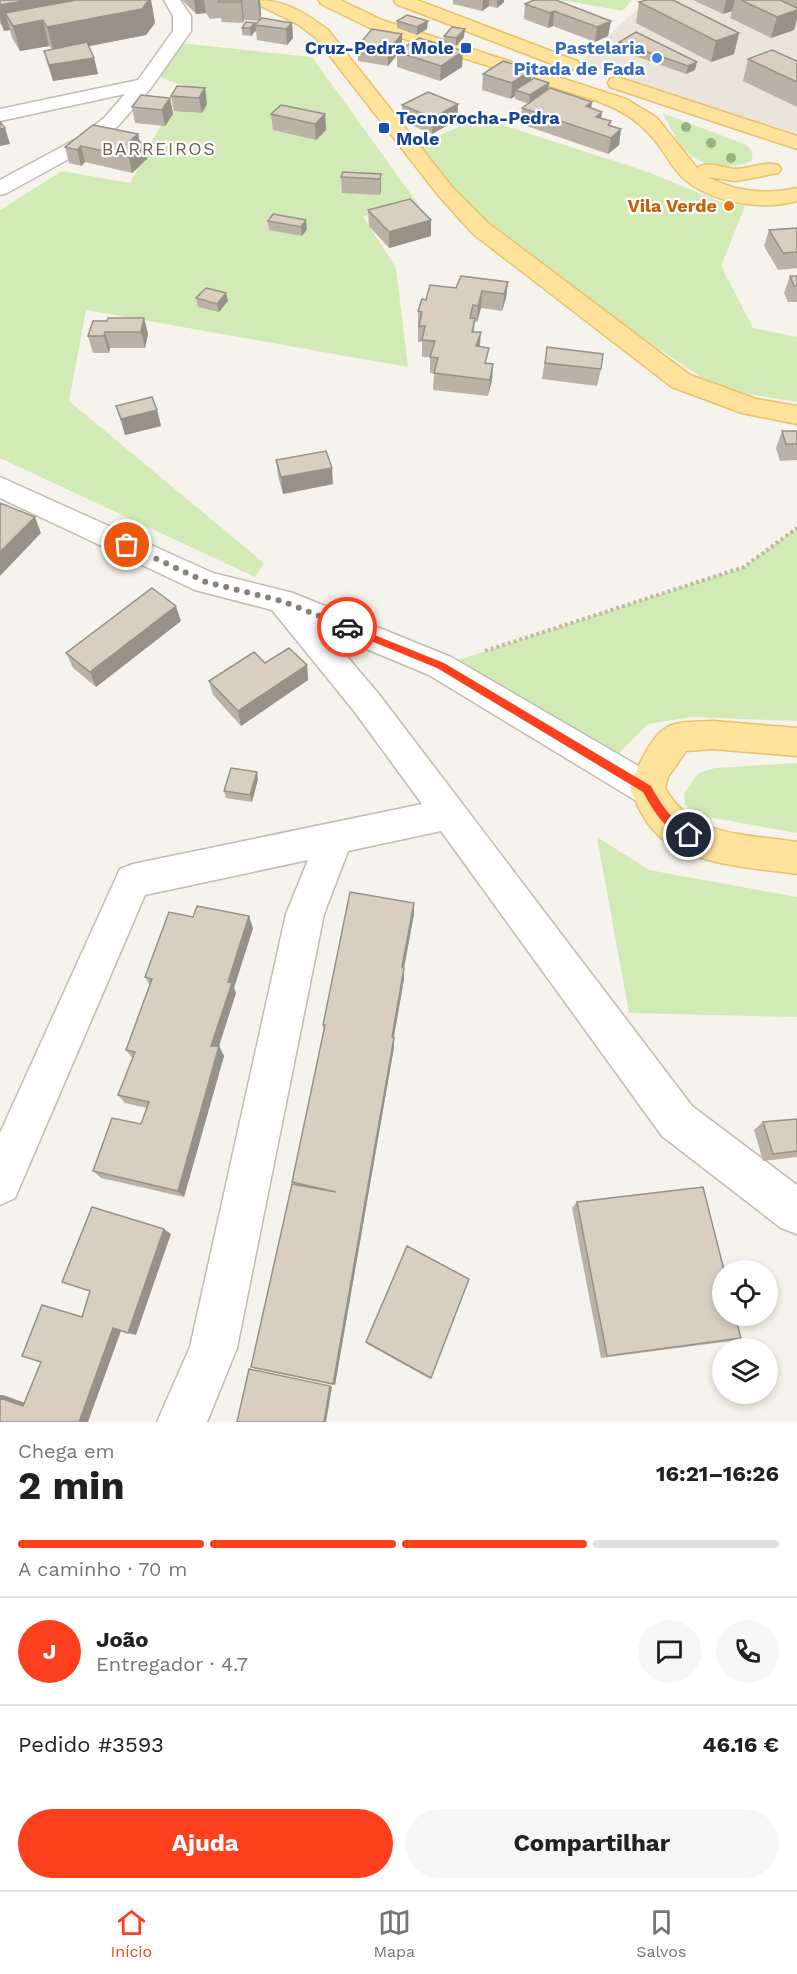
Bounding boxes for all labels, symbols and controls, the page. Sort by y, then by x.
place label: Cruz-Pedra Mole [305,37,454,58]
place label: Pastelaria Pitada de Fada [514,37,646,79]
marker: Cruz-Pedra Mole [459,41,473,55]
marker: Pastelaria Pitada de Fada [650,51,664,65]
place label: Tecnorocha-Pedra Mole [396,107,560,149]
marker: Tecnorocha-Pedra Mole [377,121,391,135]
district label: BARREIROS [102,138,216,159]
place label: Vila Verde [628,195,717,216]
marker: Vila Verde [722,199,736,213]
pin [101,519,152,570]
icon: bag [110,528,143,561]
courier [317,597,377,657]
icon: car [331,611,364,644]
pin [663,809,714,860]
icon: home [672,818,705,851]
map controls [712,1260,778,1404]
button: locate [712,1260,778,1326]
button: layers [712,1338,778,1404]
text: Chega em [18,1439,115,1463]
text: 16:21–16:26 [656,1461,779,1486]
text: 2 min [18,1463,125,1508]
text: A caminho · 70 m [18,1557,187,1581]
button: chat [638,1620,701,1683]
button: phone [716,1620,779,1683]
text: João [96,1627,148,1652]
text: J [43,1639,56,1664]
text: Entregador · 4.7 [96,1652,248,1676]
text: Pedido #3593 [18,1732,164,1757]
text: 46.16 € [702,1732,779,1757]
button: Ajuda [18,1809,393,1878]
button: Compartilhar [405,1809,779,1878]
tab: Início [111,1906,152,1961]
tab: Mapa [373,1906,415,1961]
tab: Salvos [636,1906,686,1961]

